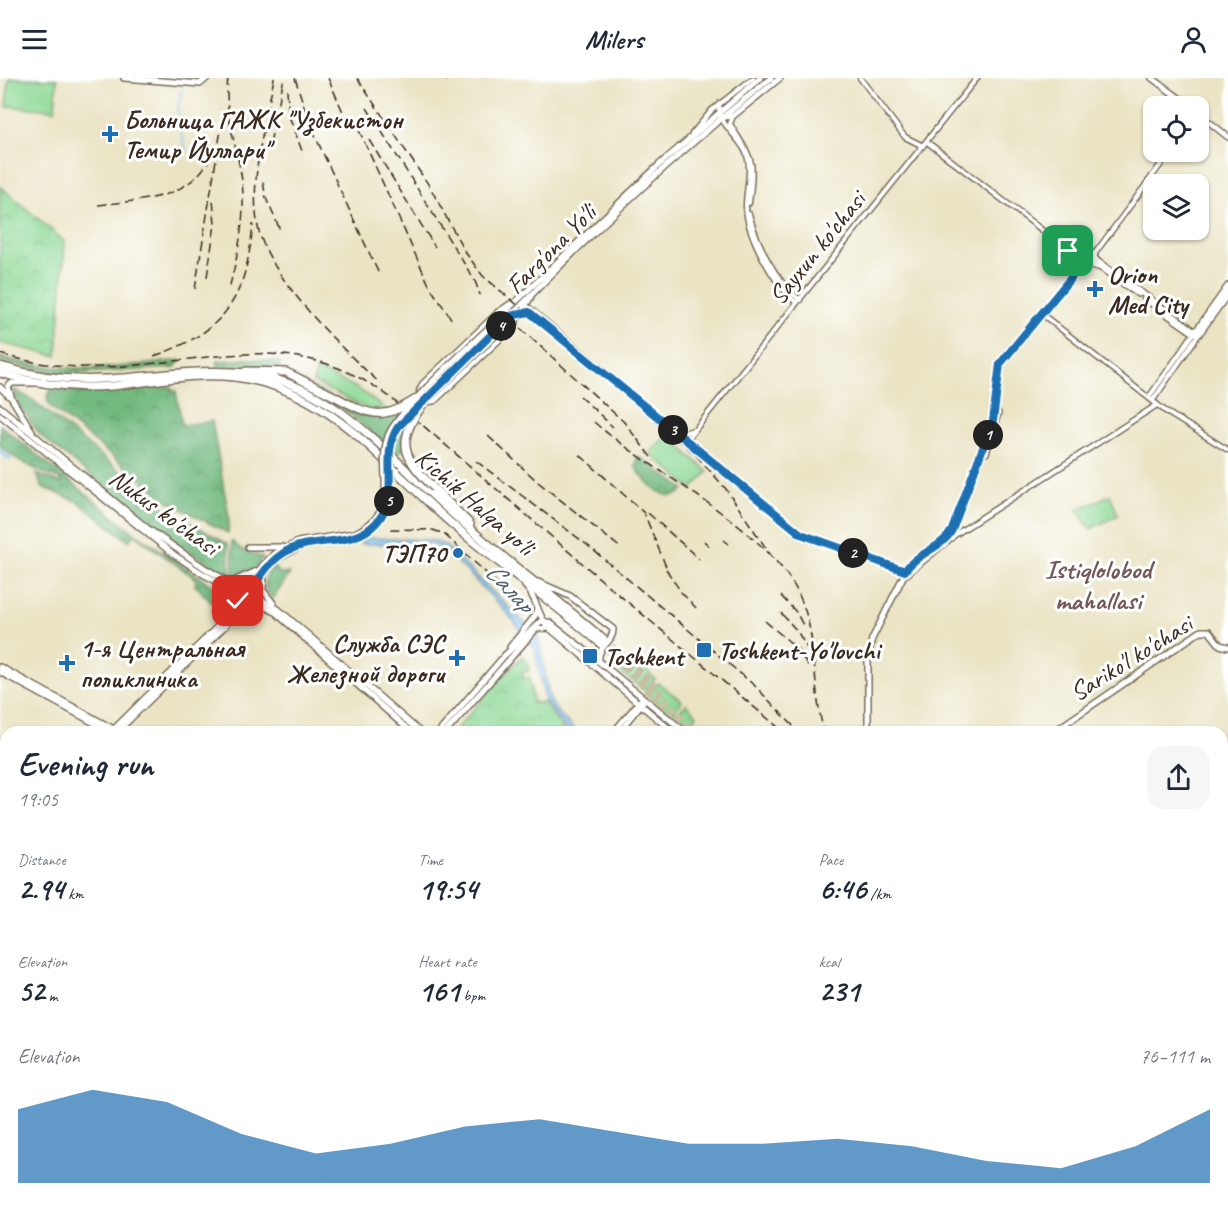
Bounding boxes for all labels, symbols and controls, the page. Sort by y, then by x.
text: Milers [585,22,643,56]
icon: menu [18,23,51,56]
icon: person [1177,23,1210,56]
map controls [1143,96,1209,240]
button: locate [1143,96,1209,162]
place label: Больница ГАЖК "Узбекистон Темир Йуллари" [124,103,405,166]
marker: Больница ГАЖК "Узбекистон Темир Йуллари" [101,125,119,143]
button: layers [1143,174,1209,240]
street label: Sayxun ko'chasi [761,182,875,311]
street label: Farg'ona Yo'li [499,195,605,301]
pin [1042,225,1093,276]
icon: arrive [1051,234,1084,267]
place label: Orion Med City [1108,258,1191,321]
marker: Orion Med City [1086,280,1104,298]
pin: 4 [486,311,516,341]
text: 4 [497,316,505,336]
pin: 3 [658,415,688,445]
text: 3 [669,420,677,440]
pin: 1 [973,420,1003,450]
text: 1 [984,425,992,445]
street label: Kichik Halqa yo'li [409,441,544,565]
street label: Nukus ko'chasi [103,461,228,565]
pin: 5 [374,486,404,516]
text: 5 [386,491,392,511]
place label: ТЭП70 [382,537,448,570]
pin: 2 [838,538,868,568]
text: 2 [849,543,857,563]
marker: ТЭП70 [451,546,465,560]
district label: Istiqlolobod mahallasi [1045,552,1155,617]
water label: Салар [478,555,544,622]
pin [212,575,263,626]
icon: check [221,584,254,617]
street label: Sariko'l ko'chasi [1064,606,1201,709]
place label: Служба СЭС Железной дороги [287,627,447,690]
place label: 1-я Центральная поликлиника [80,632,246,695]
place label: Toshkent-Yo'lovchi [718,634,882,667]
place label: Toshkent [604,640,686,673]
marker: Toshkent-Yo'lovchi [695,641,713,659]
marker: Toshkent [581,647,599,665]
marker: Служба СЭС Железной дороги [448,649,466,667]
marker: 1-я Центральная поликлиника [58,654,76,672]
text: Evening run [18,743,153,785]
button: share [1147,746,1210,809]
text: 19:05 [18,787,58,812]
text: Distance [18,850,66,870]
text: Time [418,850,443,870]
text: Pace [819,850,843,870]
text: 2.94 [18,870,64,908]
text: 19:54 [418,870,477,908]
text: 6:46 [819,870,866,908]
text: km [64,884,84,904]
text: /km [866,884,891,904]
text: Elevation [18,952,67,972]
text: Heart rate [418,952,477,972]
text: kcal [819,952,840,972]
text: 52 [18,972,45,1010]
text: 161 [418,972,459,1010]
text: 231 [819,972,859,1010]
text: m [45,986,57,1006]
text: bpm [459,986,485,1006]
text: Elevation [18,1044,80,1069]
text: 76–111 m [1140,1044,1210,1069]

